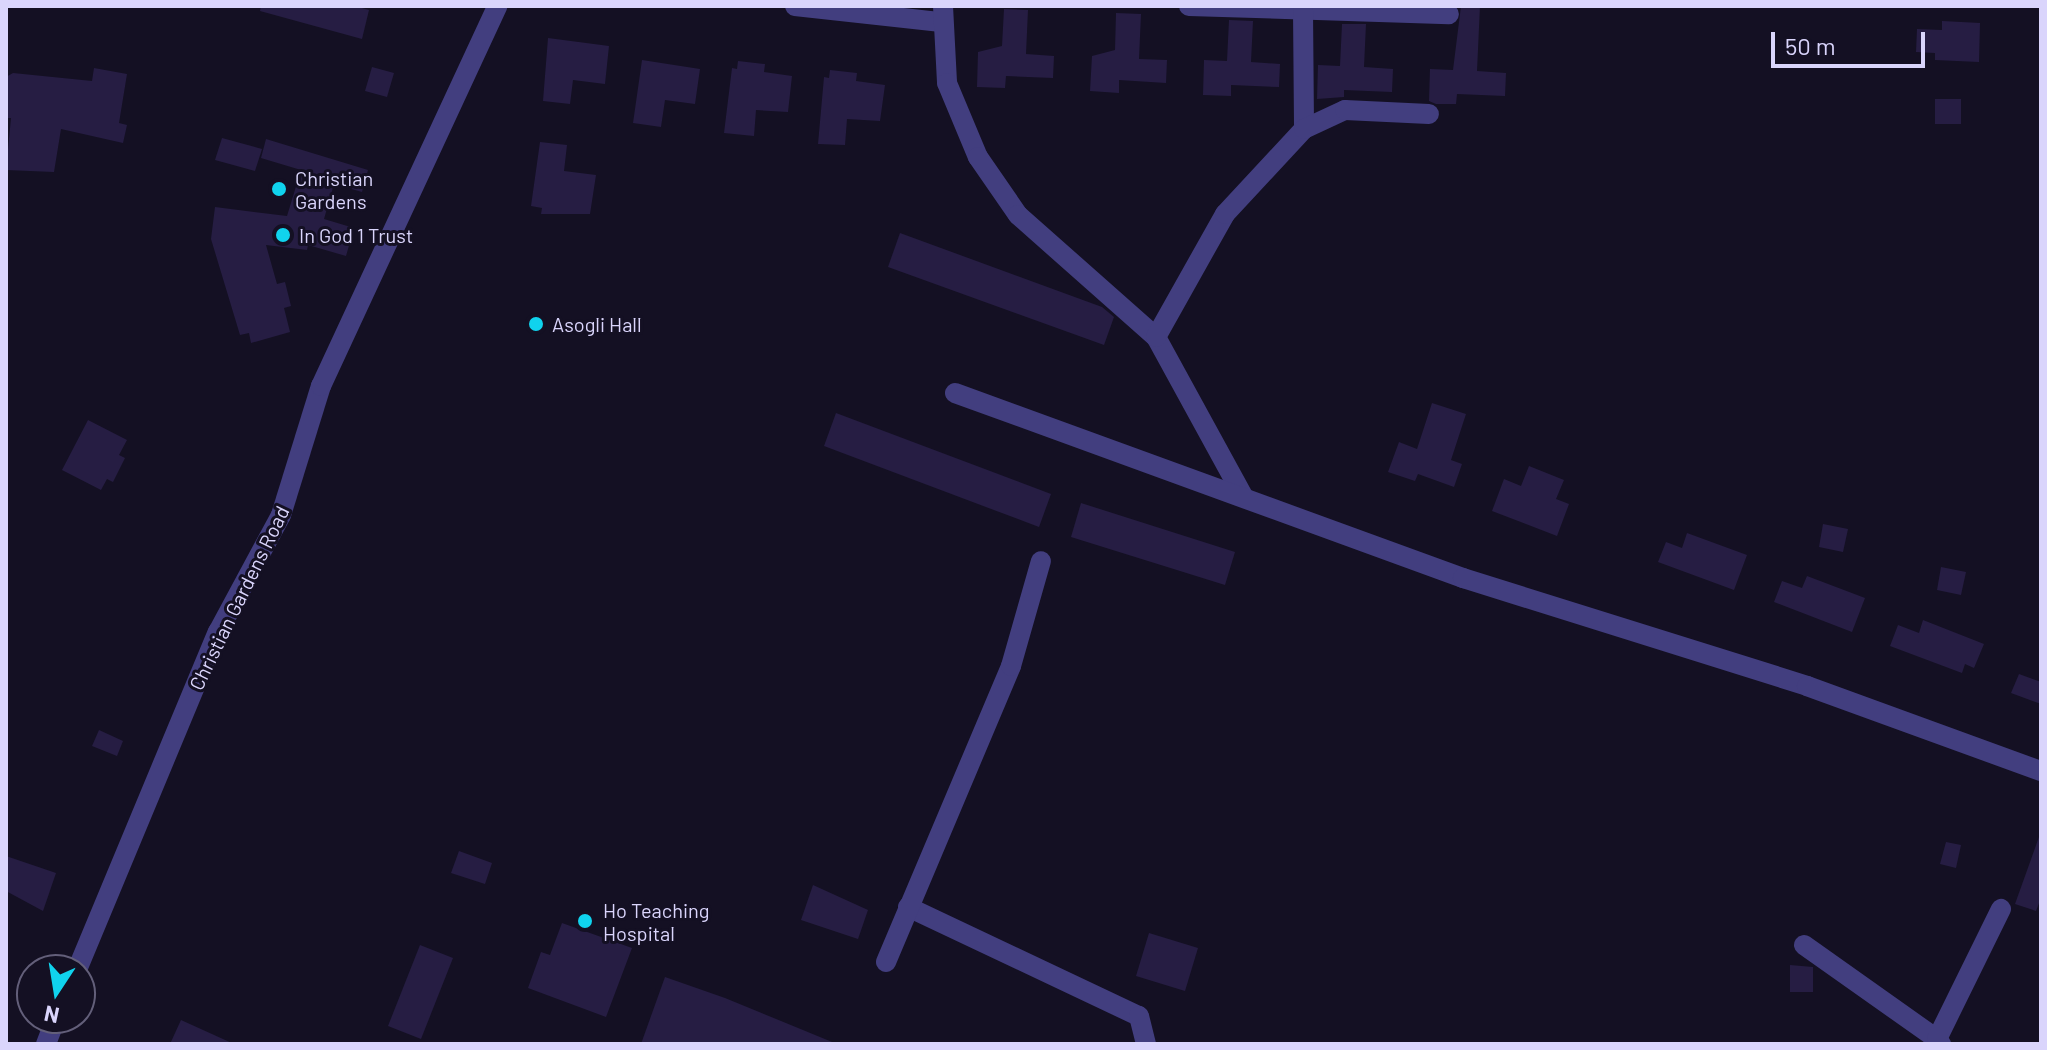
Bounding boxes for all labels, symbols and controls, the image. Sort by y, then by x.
scale bar [1775,16,1929,66]
text: 50 m [1785,31,1836,60]
place label: Christian Gardens [295,166,373,213]
marker: Christian Gardens [270,180,288,198]
place label: In God 1 Trust [299,223,413,247]
marker: In God 1 Trust [274,226,292,244]
place label: Asogli Hall [552,312,642,336]
marker: Asogli Hall [527,315,545,333]
street label: Christian Gardens Road [184,502,294,694]
place label: Ho Teaching Hospital [603,898,709,945]
marker: Ho Teaching Hospital [574,910,596,932]
north arrow [16,954,96,1034]
text: N [42,1001,61,1030]

